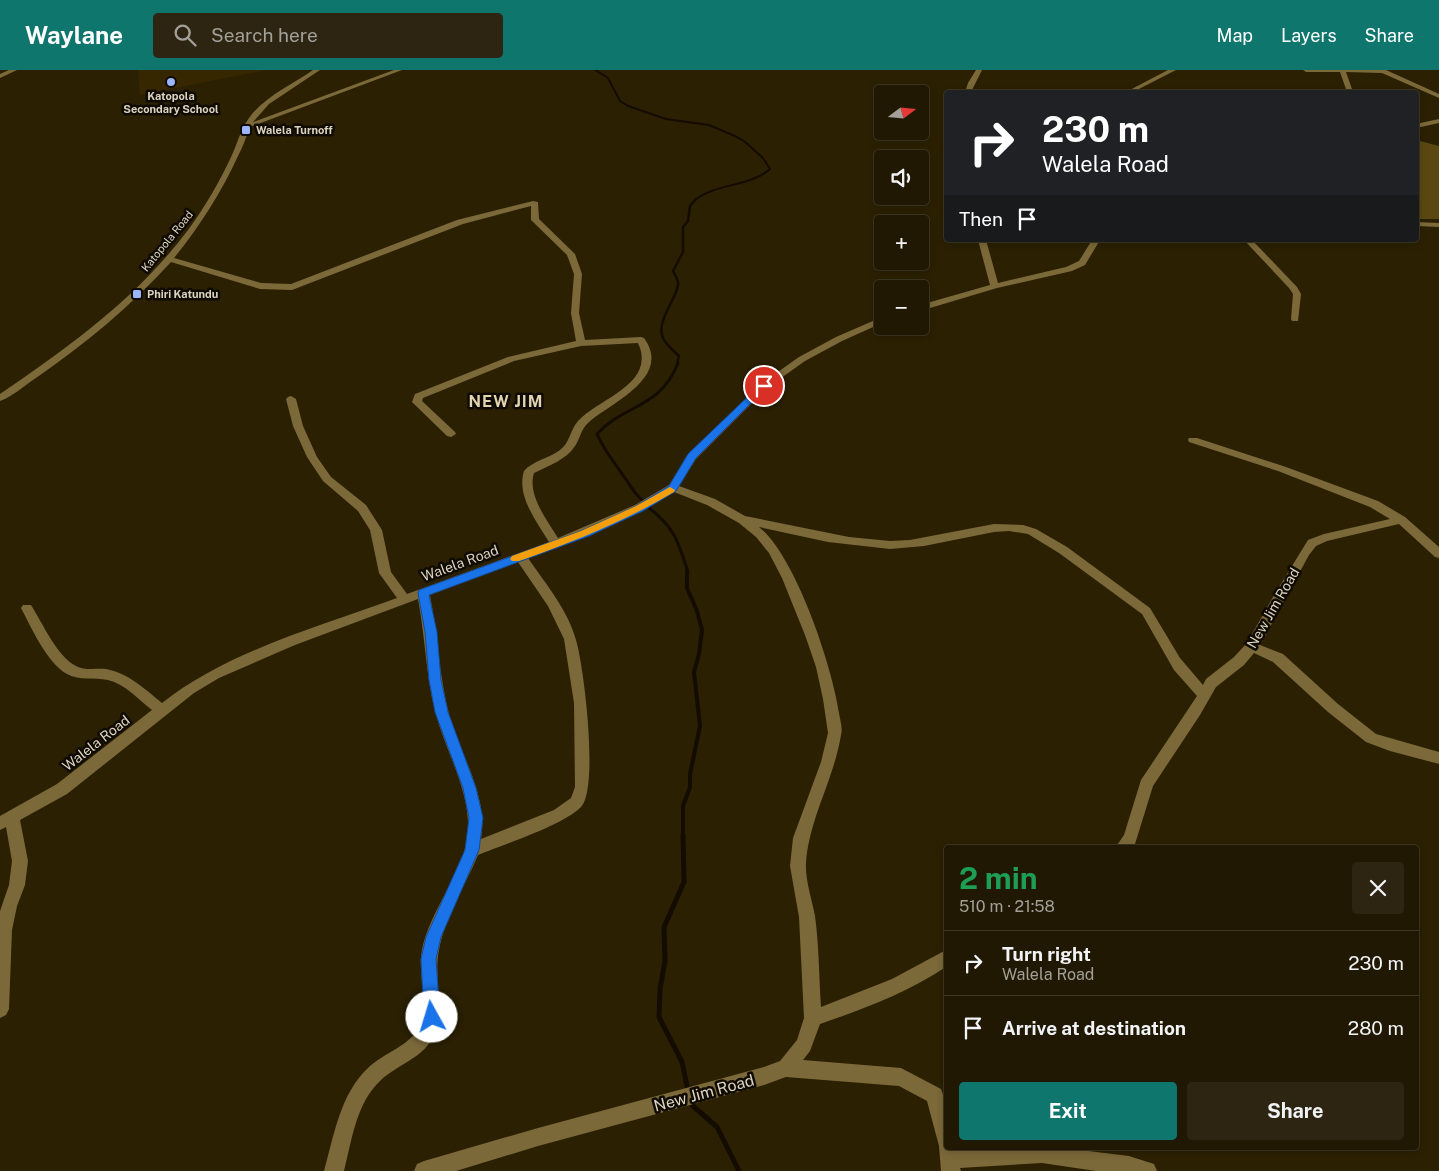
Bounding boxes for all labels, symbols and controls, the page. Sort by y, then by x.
search box [153,13,503,58]
text: Waylane [25,21,123,49]
icon: search [171,21,199,49]
text: Search here [211,24,318,46]
text: Map [1217,25,1253,46]
text: Layers [1281,25,1337,46]
text: Share [1365,25,1414,46]
marker: Katopola Secondary School [165,76,177,88]
north arrow [874,85,929,140]
map controls [874,85,929,335]
place label: Katopola Secondary School [123,90,219,115]
text: 230 m [1042,109,1149,150]
icon: right [959,110,1024,175]
marker: Walela Turnoff [240,124,252,136]
place label: Walela Turnoff [256,124,333,136]
button: sound [874,150,929,205]
text: Walela Road [1042,151,1169,177]
icon: arrive [1013,205,1041,233]
street label: Katopola Road [139,208,195,274]
text: Then [959,208,1003,230]
button: + [874,215,929,270]
button: − [874,280,929,335]
marker: Phiri Katundu [131,288,143,300]
place label: Phiri Katundu [147,288,218,300]
pin [743,365,785,407]
icon: arrive [750,372,778,400]
district label: NEW JIM [469,392,543,411]
street label: Walela Road [419,542,501,584]
street label: New Jim Road [1244,565,1302,651]
street label: Walela Road [59,712,133,774]
text: 2 min [959,860,1038,896]
button: close [1352,862,1404,914]
text: 510 m · 21:58 [959,897,1055,916]
text: Turn right [1002,943,1091,965]
icon: right [959,949,987,977]
text: 230 m [1348,952,1404,974]
text: Walela Road [1002,965,1094,984]
position arrow [405,990,457,1042]
icon: arrive [959,1014,987,1042]
text: Arrive at destination [1002,1017,1186,1039]
text: 280 m [1348,1017,1404,1039]
street label: New Jim Road [652,1070,756,1116]
button: Exit [959,1082,1177,1140]
button: Share [1187,1082,1404,1140]

